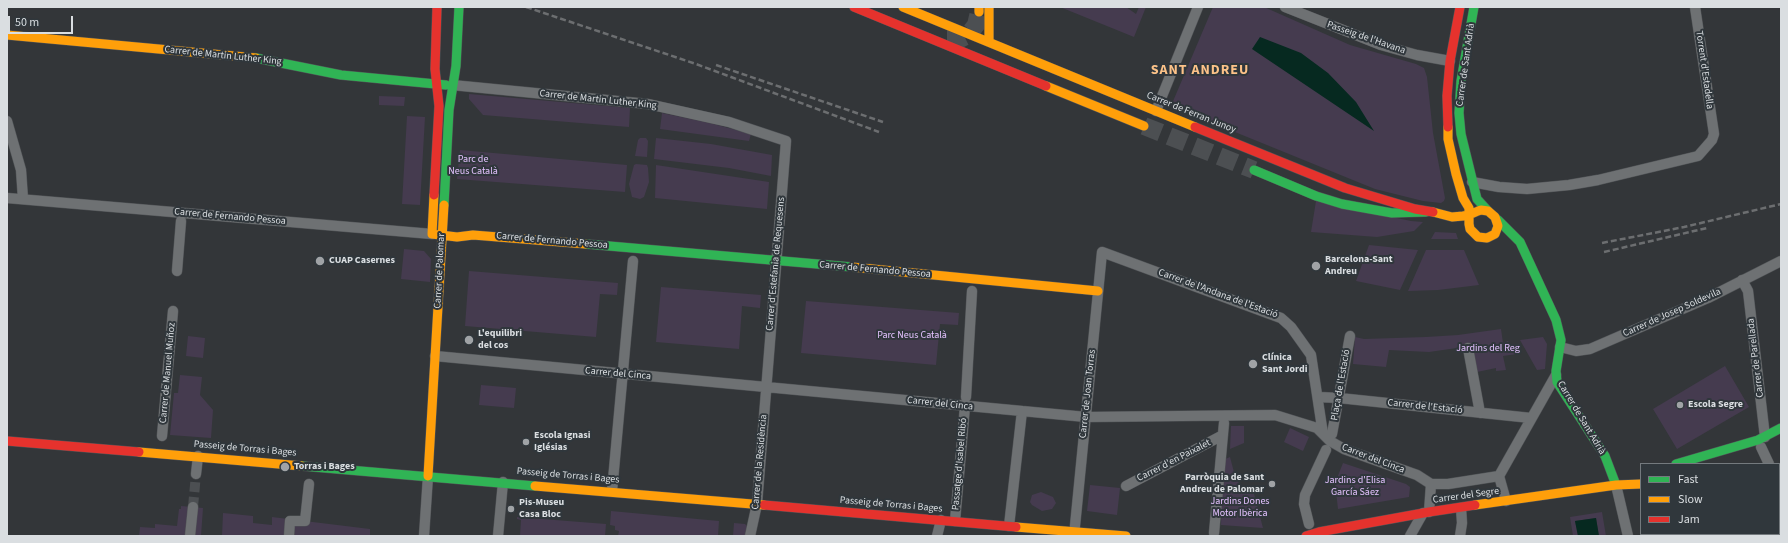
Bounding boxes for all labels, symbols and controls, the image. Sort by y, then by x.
scale bar [10,8,75,34]
text: 50 m [15,14,39,31]
street label: Passeig de l'Havana [1325,19,1407,57]
street label: Carrer de Sant Adrià [1454,23,1478,107]
street label: Torrent d'Estadella [1693,30,1715,110]
street label: Carrer de Martin Luther King [164,44,282,68]
district label: SANT ANDREU [1151,63,1249,79]
street label: Carrer de Martin Luther King [539,88,657,112]
street label: Carrer de Ferran Junoy [1145,90,1237,136]
park label: Parc de Neus Català [448,154,498,178]
street label: Carrer d'Estefania de Requesens [764,197,788,331]
street label: Carrer de Fernando Pessoa [174,206,286,228]
street label: Carrer de Fernando Pessoa [496,230,608,252]
street label: Carrer de Palomar [432,233,448,309]
place label: Barcelona-Sant Andreu [1325,254,1393,278]
marker: CUAP Casernes [314,255,326,267]
place label: CUAP Casernes [329,255,395,267]
street label: Carrer de Fernando Pessoa [819,259,931,281]
marker: Barcelona-Sant Andreu [1310,260,1322,272]
street label: Carrer de l'Andana de l'Estació [1157,267,1279,321]
street label: Carrer de Josep Soldevila [1621,286,1723,340]
street label: Carrer de Parellada [1745,318,1767,398]
street label: Carrer de Manuel Muñoz [158,322,178,424]
place label: L'equilibri del cos [478,328,522,352]
park label: Parc Neus Català [877,330,947,342]
marker: L'equilibri del cos [463,334,475,346]
park label: Jardins del Reg [1456,343,1520,355]
street label: Plaça de l'Estació [1329,348,1353,422]
street label: Carrer de Joan Torras [1077,349,1099,439]
place label: Clínica Sant Jordi [1262,352,1307,376]
marker: Clínica Sant Jordi [1247,358,1259,370]
street label: Carrer del Cinca [584,365,652,383]
street label: Carrer de Sant Adrià [1554,379,1608,457]
street label: Carrer del Cinca [906,395,974,413]
street label: Carrer de l'Estació [1387,397,1463,417]
place label: Escola Segre [1688,399,1743,411]
marker: Escola Segre [1675,400,1685,410]
street label: Carrer de la Residència [750,414,770,510]
street label: Passatge d'Isabel Ribó [950,417,970,511]
place label: Escola Ignasi Iglésias [534,430,591,454]
marker: Escola Ignasi Iglésias [521,437,531,447]
street label: Carrer d'en Paixalet [1135,437,1213,485]
street label: Passeig de Torras i Bages [193,439,297,459]
street label: Carrer del Cinca [1340,442,1406,476]
marker: Torras i Bages [279,461,291,473]
place label: Torras i Bages [294,461,355,473]
legend [1640,463,1780,535]
street label: Passeig de Torras i Bages [516,466,620,486]
text: Fast [1678,471,1698,488]
place label: Parròquia de Sant Andreu de Palomar [1180,472,1264,496]
park label: Jardins d'Elisa García Sáez [1325,475,1385,498]
marker: Parròquia de Sant Andreu de Palomar [1267,479,1277,489]
street label: Carrer del Segre [1432,485,1500,507]
text: Slow [1678,491,1703,508]
street label: Passeig de Torras i Bages [839,495,943,515]
park label: Jardins Dones Motor Ibèrica [1210,496,1270,520]
place label: Pis-Museu Casa Bloc [519,497,564,520]
marker: Pis-Museu Casa Bloc [506,504,516,514]
text: Jam [1678,511,1700,528]

